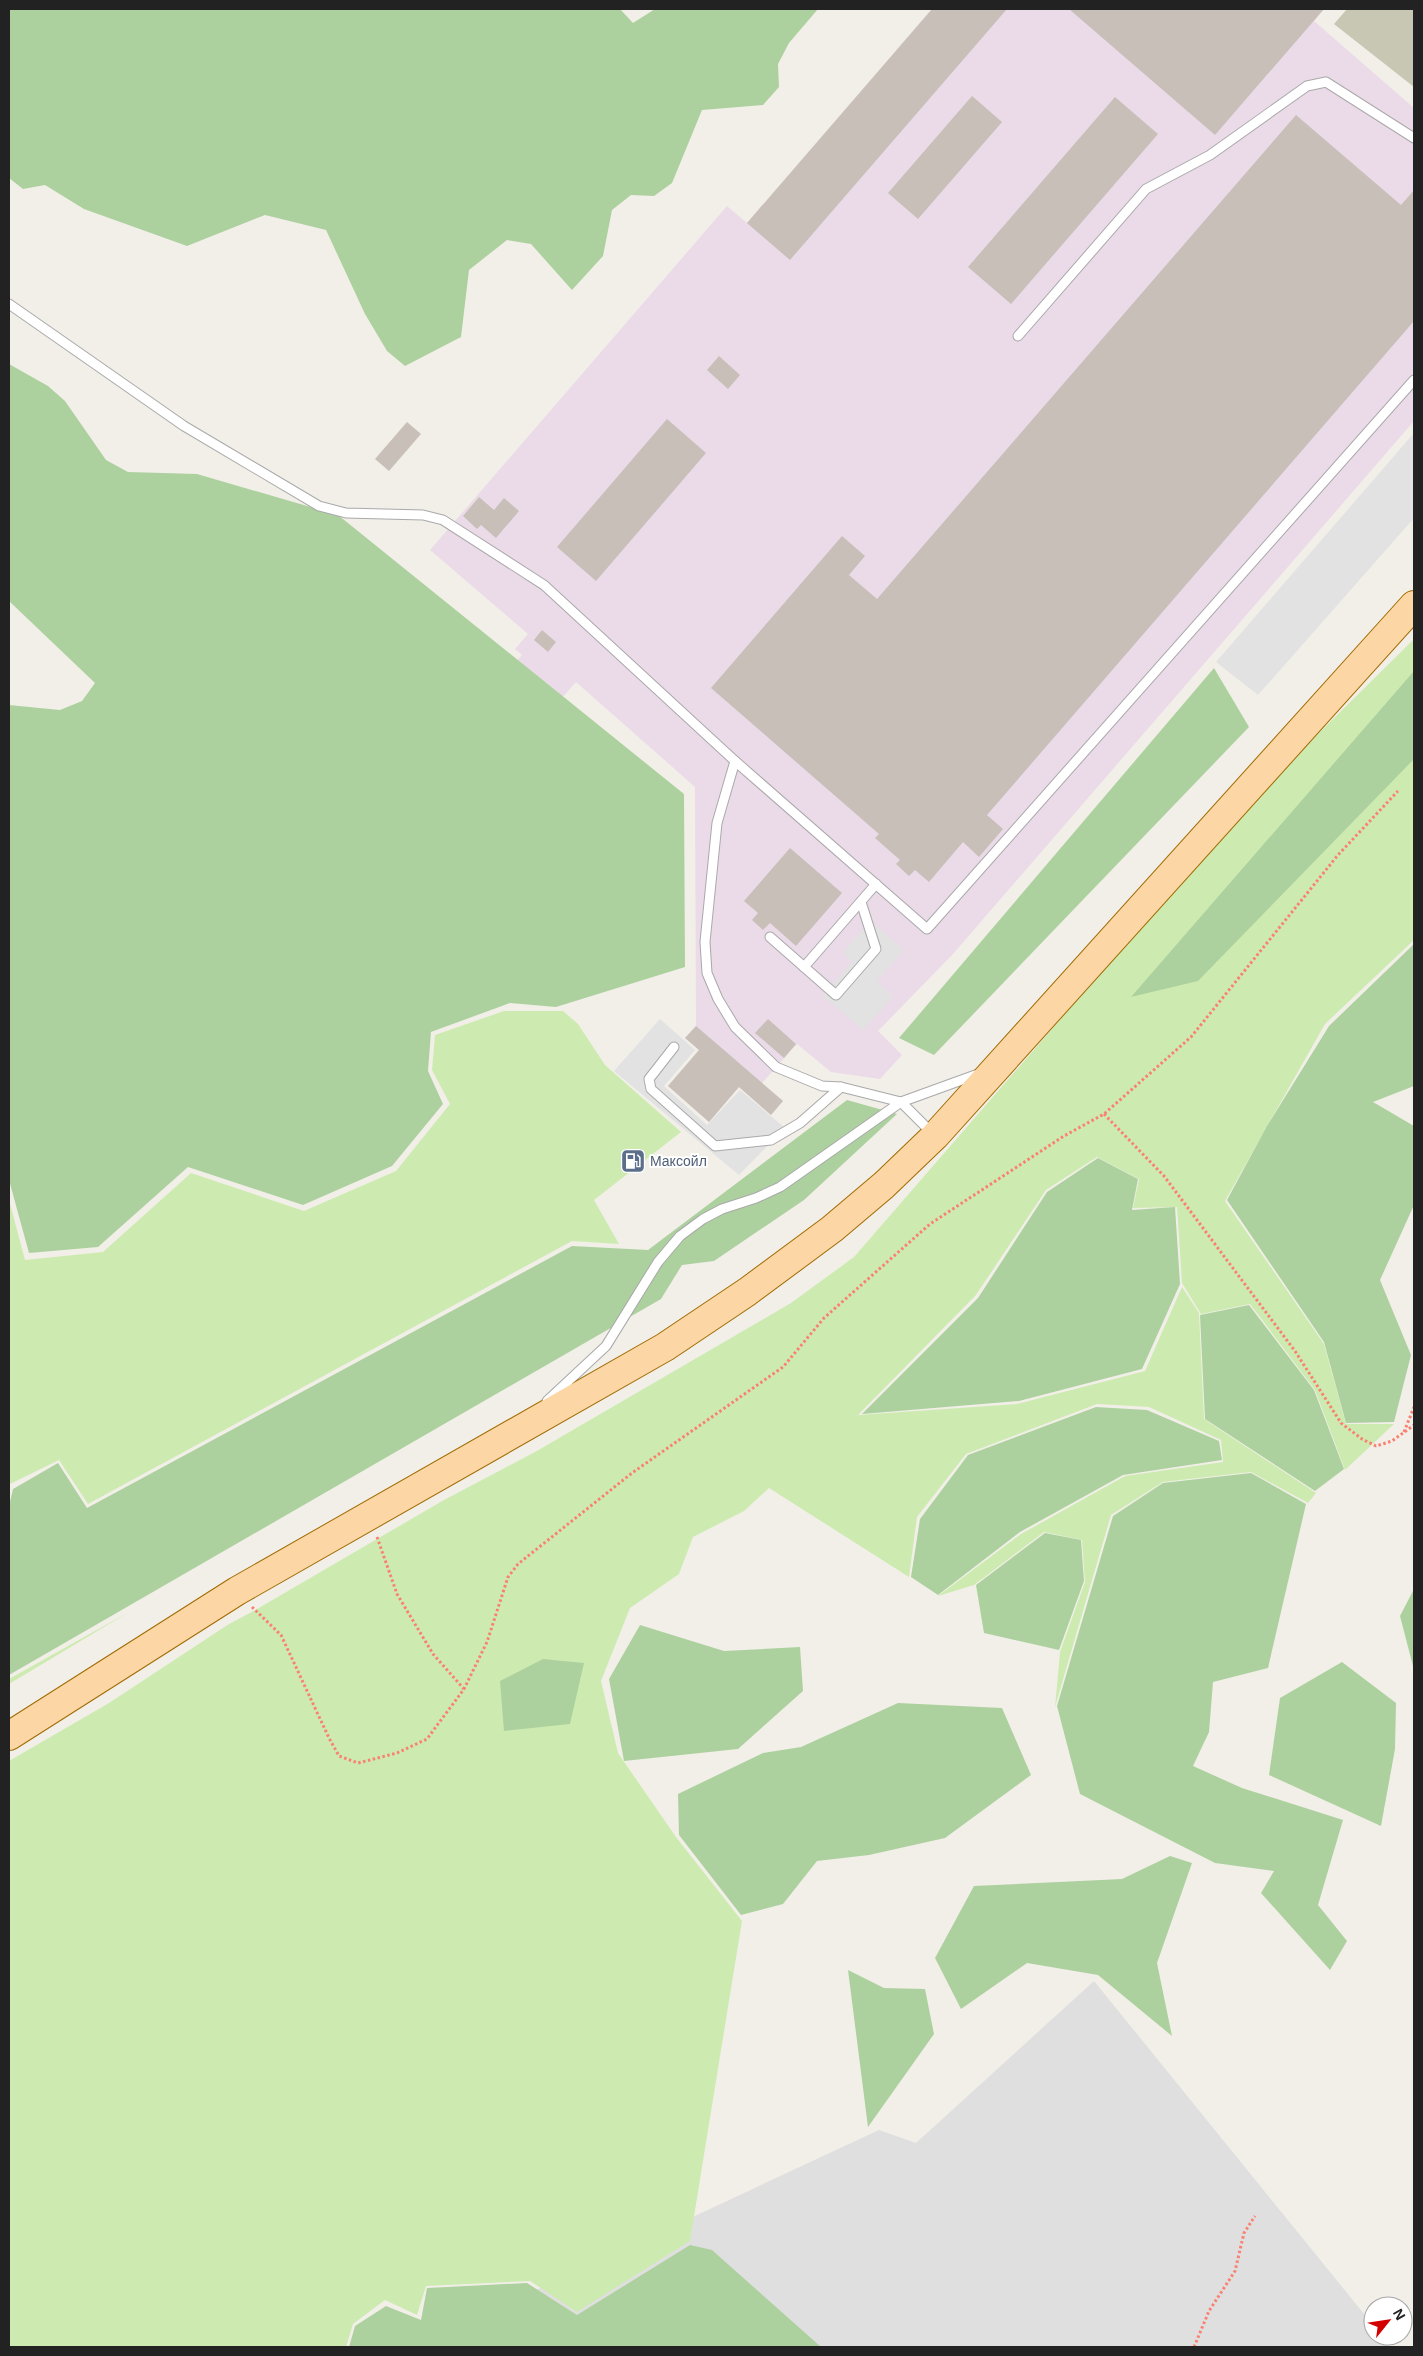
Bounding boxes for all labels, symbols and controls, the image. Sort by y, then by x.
fuel station icon: Максойл [620,1148,646,1174]
place label: Максойл [650,1153,707,1169]
north arrow [1363,2296,1413,2346]
text: N [1390,2306,1409,2323]

